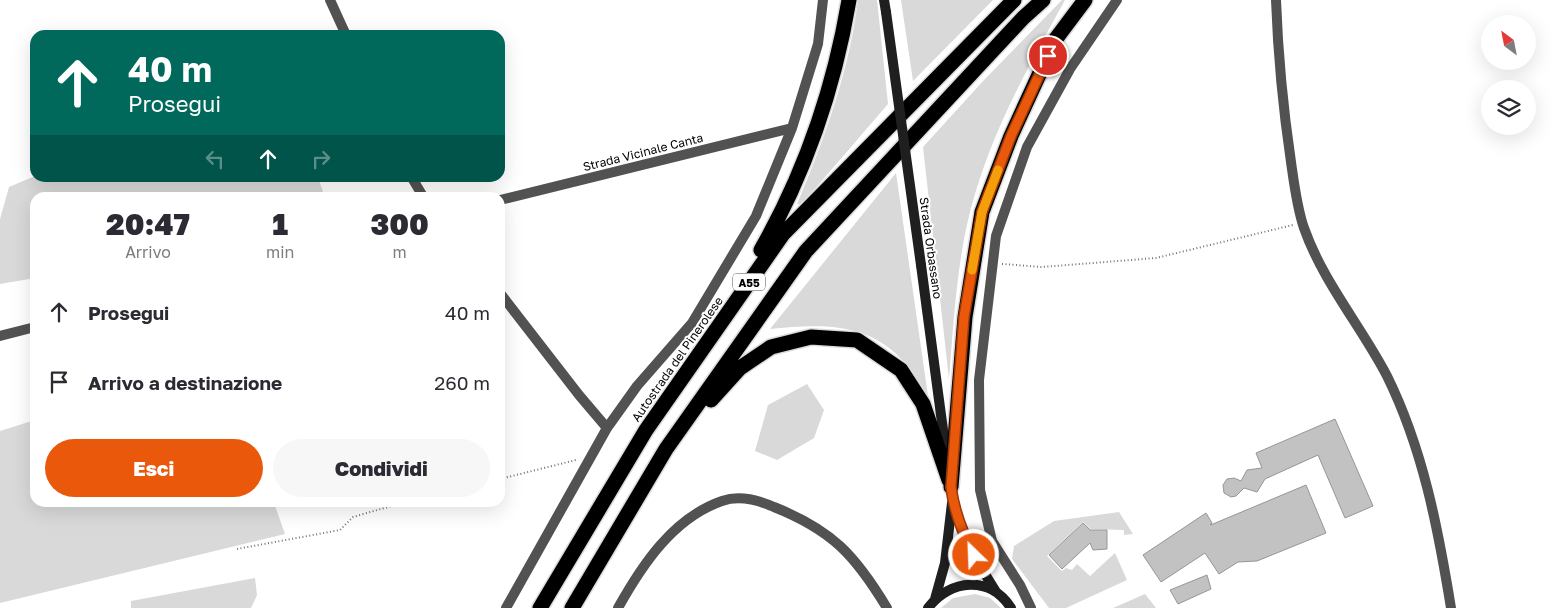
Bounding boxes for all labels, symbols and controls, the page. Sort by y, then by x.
north arrow [1481,15,1536,70]
map controls [1481,15,1536,135]
pin [1027,35,1069,77]
icon: arrive [1034,42,1062,70]
text: 40 m [128,48,212,90]
icon: ahead [45,50,110,115]
button: layers [1481,80,1536,135]
text: Prosegui [128,90,221,117]
street label: Strada Vicinale Canta [581,130,705,174]
icon: left [201,145,229,173]
icon: ahead [254,145,282,173]
icon: right [307,145,335,173]
street label: Strada Orbassano [916,196,946,300]
text: 20:47 [106,206,190,242]
text: 1 [272,206,288,242]
text: 300 [370,206,429,242]
text: Arrivo [125,242,171,262]
text: min [266,242,294,262]
text: m [393,242,407,262]
road number: A55 [733,274,765,290]
street label: Autostrada del Pinerolese [628,294,726,424]
icon: ahead [45,298,73,326]
text: Prosegui [88,301,169,324]
text: 40 m [445,301,490,324]
icon: arrive [45,368,73,396]
text: Arrivo a destinazione [88,371,282,394]
text: 260 m [434,371,490,394]
button: Esci [45,439,263,497]
button: Condividi [273,439,490,497]
position arrow [947,528,999,580]

